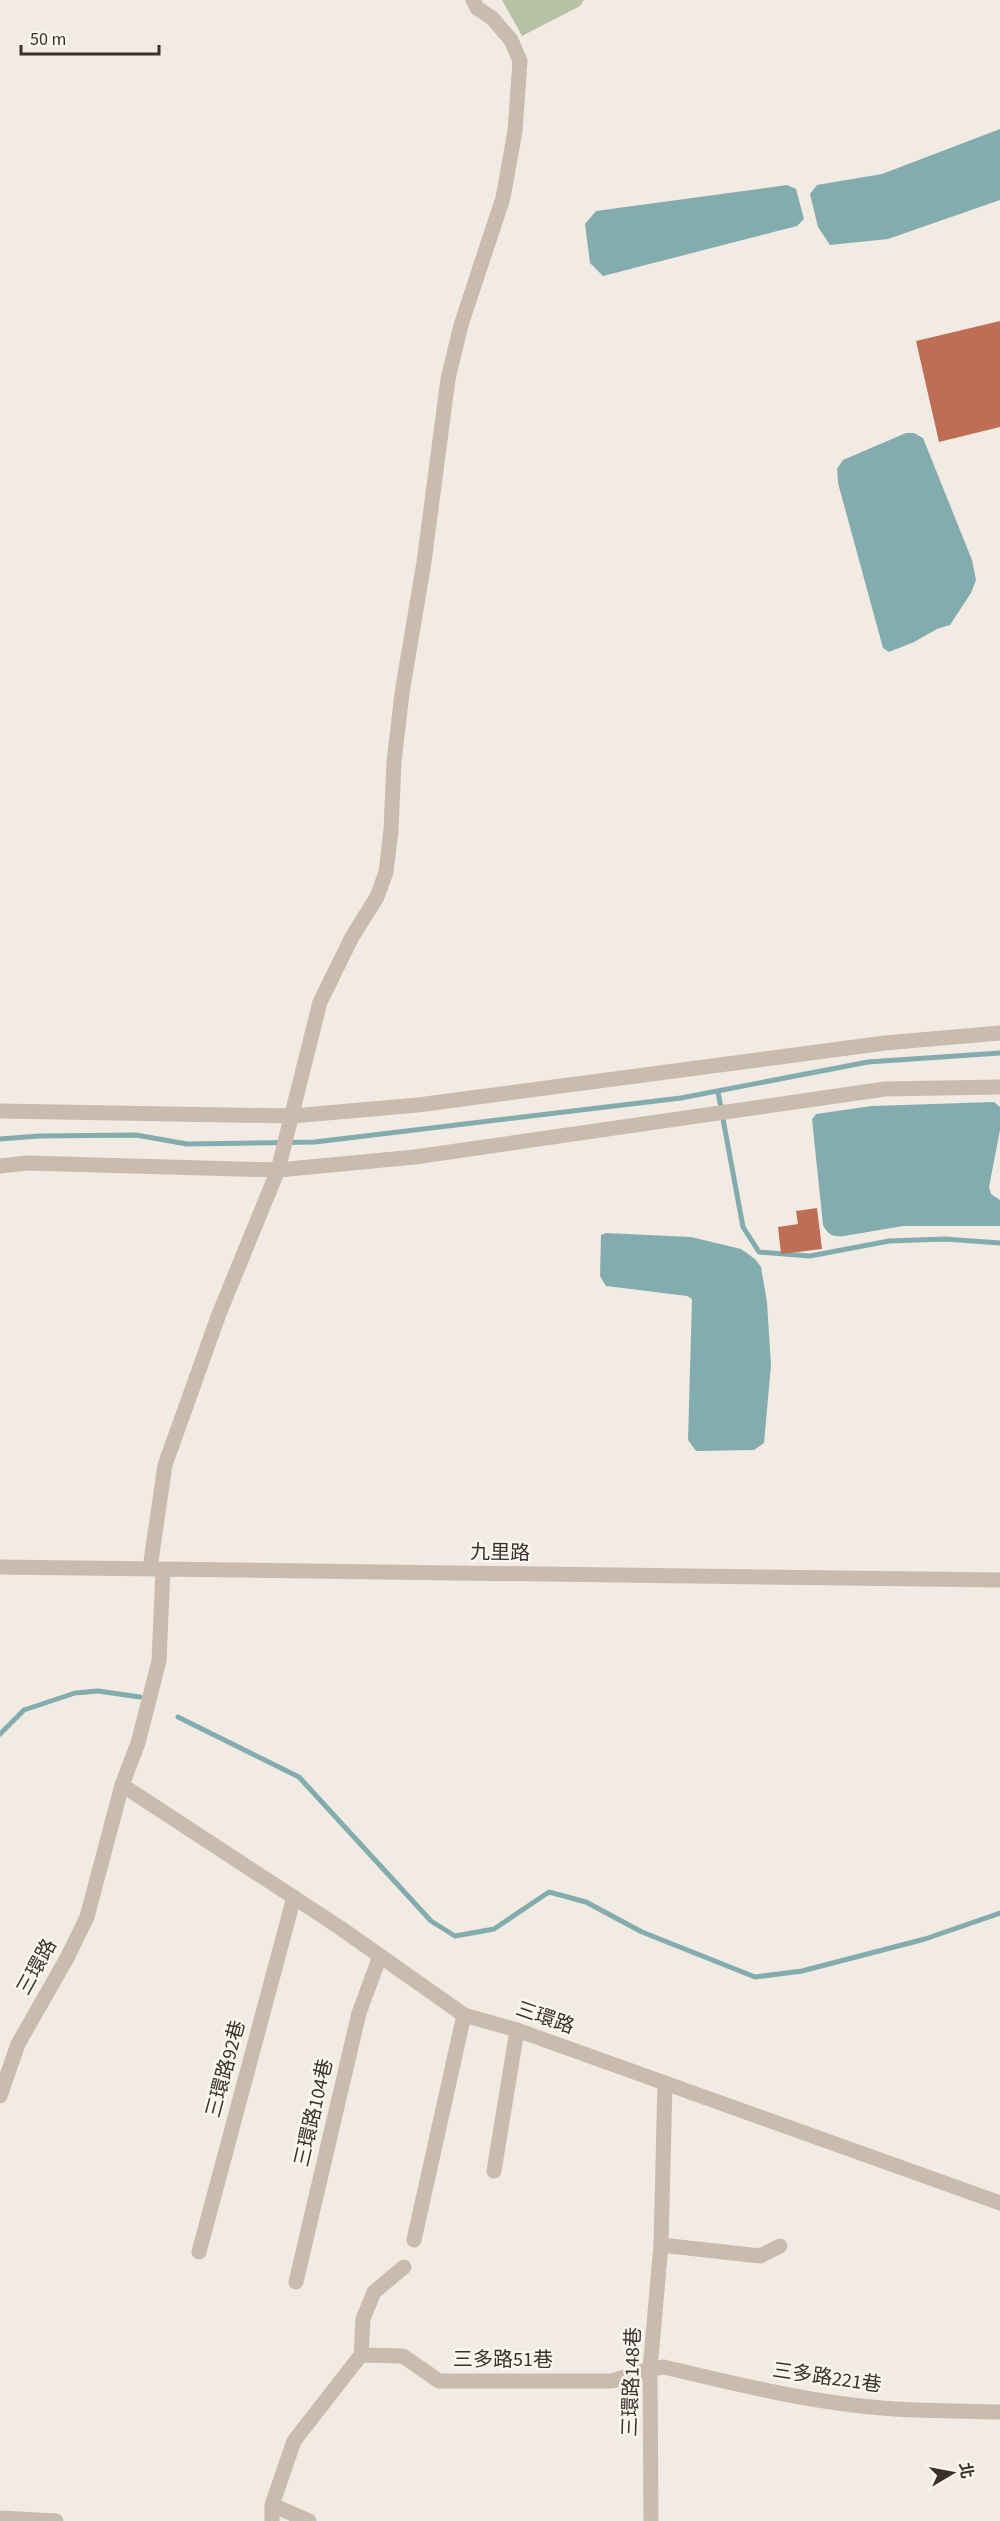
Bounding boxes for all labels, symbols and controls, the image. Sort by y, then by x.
scale bar [21,18,159,56]
text: 50 m [30,27,66,52]
street label: 九里路 [470,1538,530,1568]
street label: 三環路 [10,1934,64,2000]
street label: 三環路 [512,1995,578,2041]
street label: 三環路92巷 [200,2017,252,2121]
street label: 三環路104巷 [288,2056,340,2170]
street label: 三環路148巷 [616,2327,648,2437]
street label: 三多路51巷 [453,2346,553,2374]
street label: 三多路221巷 [771,2356,883,2400]
north arrow [922,2443,982,2503]
text: 北 [954,2461,978,2480]

